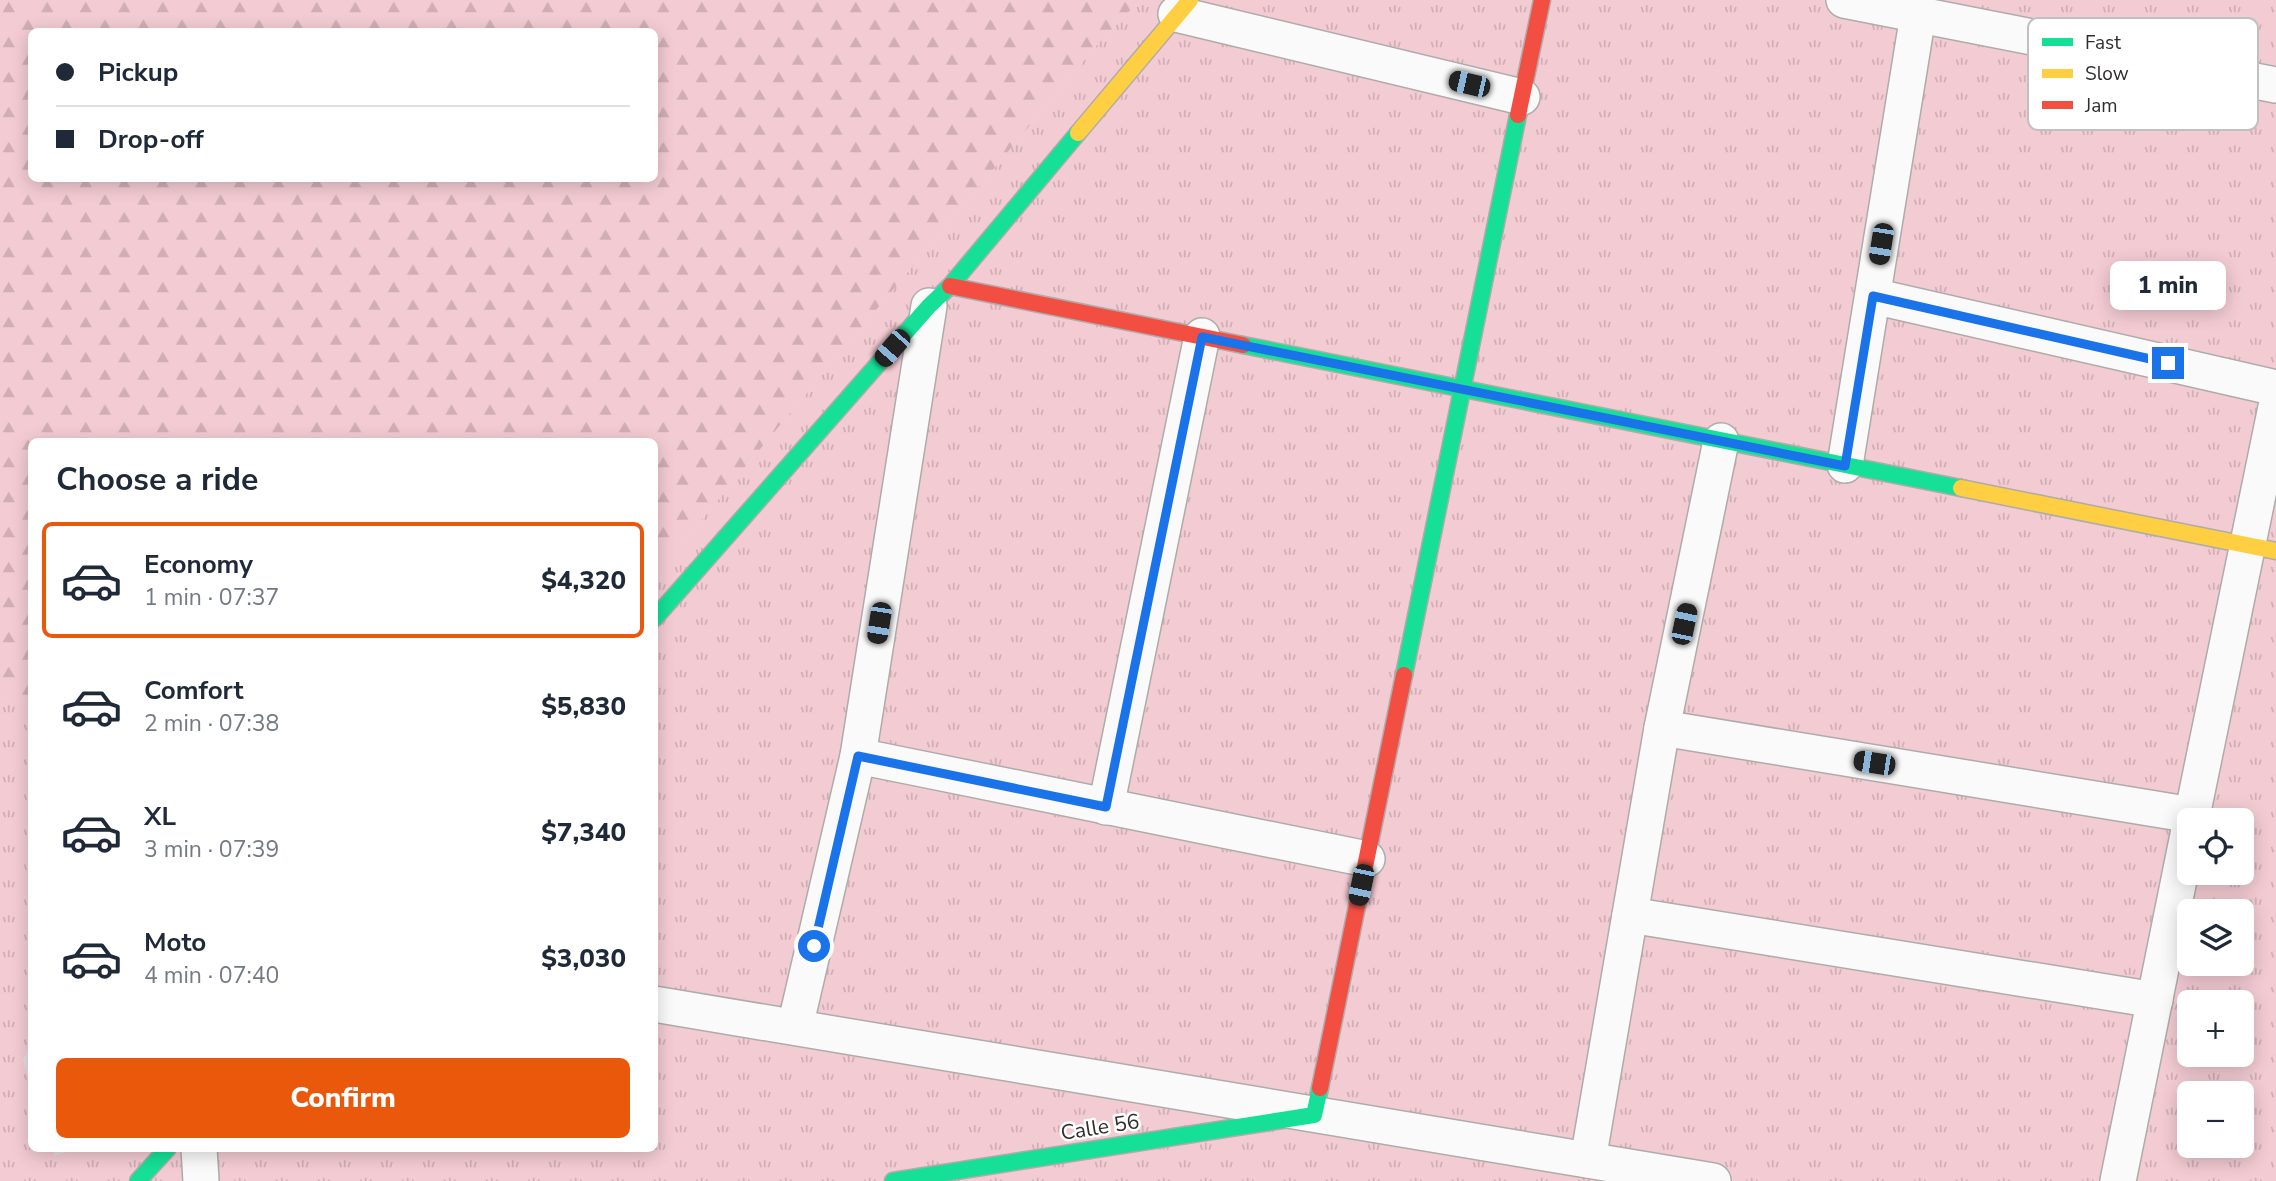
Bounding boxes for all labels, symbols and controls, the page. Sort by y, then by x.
legend [2028,18,2258,130]
text: Fast [2085,30,2121,56]
text: Pickup [98,55,178,90]
text: Slow [2085,61,2129,87]
car [1447,69,1492,99]
text: Jam [2084,93,2118,119]
text: Drop-off [98,122,204,157]
car [1868,222,1895,266]
callout: 1 min [2110,262,2226,310]
text: 1 min [2138,270,2198,301]
car [871,325,914,371]
route end [2152,347,2184,379]
text: Choose a ride [56,458,258,501]
text: Economy [144,547,253,582]
icon: car [60,549,123,612]
text: $4,320 [541,563,626,598]
text: 1 min · 07:37 [144,582,279,613]
car [866,601,893,645]
car [1670,601,1699,647]
text: Comfort [144,673,244,708]
icon: car [60,675,123,738]
text: $5,830 [541,689,626,724]
text: 2 min · 07:38 [144,708,279,739]
car [1852,749,1897,777]
text: XL [144,799,176,834]
icon: car [60,801,123,864]
map controls [2177,808,2254,1158]
button: locate [2177,808,2254,885]
text: $7,340 [541,815,626,850]
text: 3 min · 07:39 [144,834,279,865]
car [1347,862,1376,908]
button: layers [2177,899,2254,976]
text: Moto [144,925,206,960]
icon: car [60,927,123,990]
route start [798,930,830,962]
text: $3,030 [541,941,626,976]
text: 4 min · 07:40 [144,960,279,991]
button: + [2177,990,2254,1067]
button: Confirm [56,1058,630,1138]
button: − [2177,1081,2254,1158]
street label: Calle 56 [1059,1107,1141,1147]

